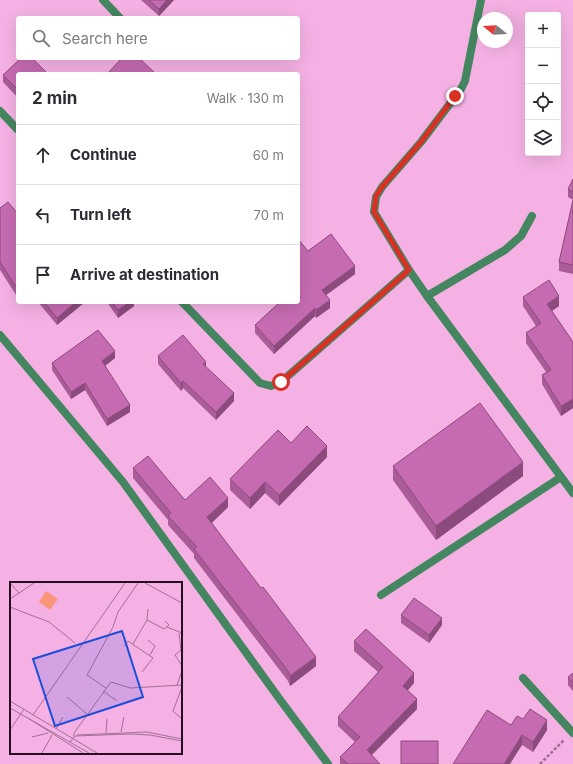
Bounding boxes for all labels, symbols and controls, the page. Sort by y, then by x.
north arrow [477,12,513,48]
map controls [525,12,561,156]
button: + [525,12,561,48]
search box [16,16,300,60]
icon: search [30,27,52,49]
text: Search here [62,29,148,48]
button: − [525,48,561,84]
button: locate [525,84,561,120]
route end [446,87,464,105]
text: 2 min [32,88,77,108]
text: Walk · 130 m [207,90,284,106]
button: layers [525,120,561,156]
icon: ahead [32,144,54,166]
text: Continue [70,145,137,164]
text: 60 m [253,147,284,163]
icon: left [32,204,54,226]
text: Turn left [70,205,131,224]
text: 70 m [254,207,284,223]
icon: arrive [32,264,54,286]
text: Arrive at destination [70,265,219,284]
route start [272,373,290,391]
inset map [10,582,182,754]

